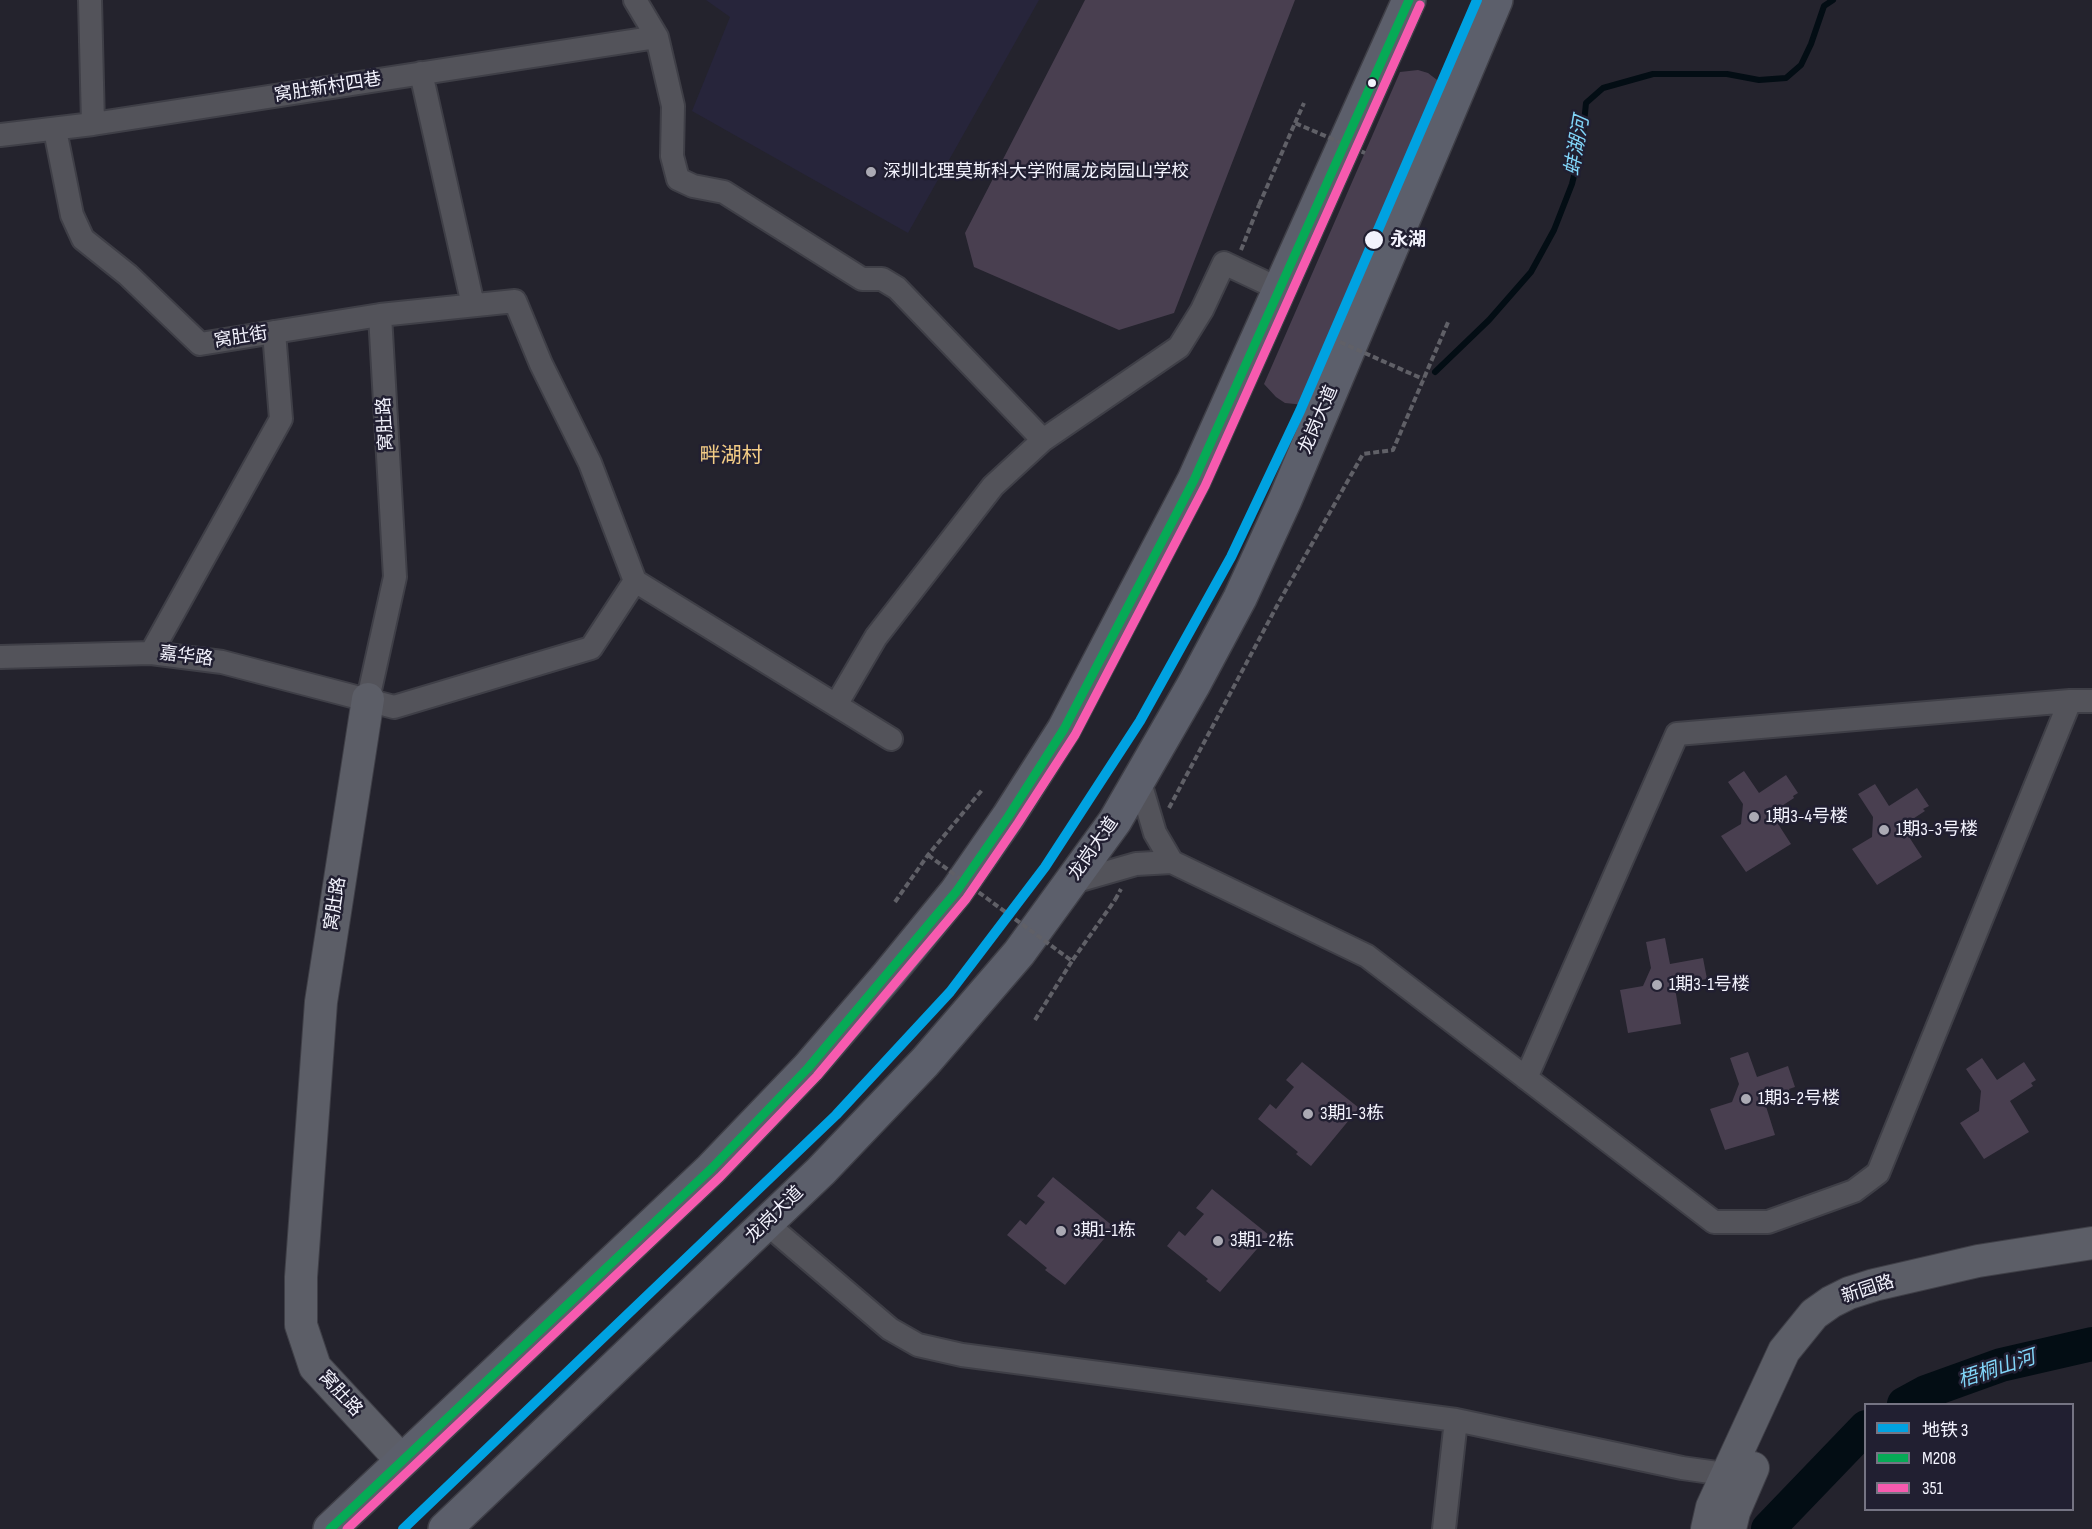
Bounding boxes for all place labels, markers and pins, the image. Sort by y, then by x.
unlabelled marker [1366,77,1378,89]
place label: 深圳北理莫斯科大学附属龙岗园山学校 [883,161,1189,183]
marker: 深圳北理莫斯科大学附属龙岗园山学校 [864,165,878,179]
marker: 永湖 [1363,229,1385,251]
place label: 永湖 [1390,229,1426,251]
place label: 1期3-4号楼 [1766,806,1848,828]
marker: 1期3-4号楼 [1747,810,1761,824]
place label: 1期3-3号楼 [1896,819,1978,841]
marker: 1期3-3号楼 [1877,823,1891,837]
place label: 1期3-1号楼 [1669,974,1750,996]
marker: 1期3-1号楼 [1650,978,1664,992]
place label: 1期3-2号楼 [1758,1088,1840,1110]
marker: 1期3-2号楼 [1739,1092,1753,1106]
place label: 3期1-3栋 [1320,1103,1384,1125]
marker: 3期1-3栋 [1301,1107,1315,1121]
place label: 3期1-1栋 [1073,1220,1136,1242]
marker: 3期1-1栋 [1054,1224,1068,1238]
place label: 3期1-2栋 [1230,1230,1294,1252]
marker: 3期1-2栋 [1211,1234,1225,1248]

